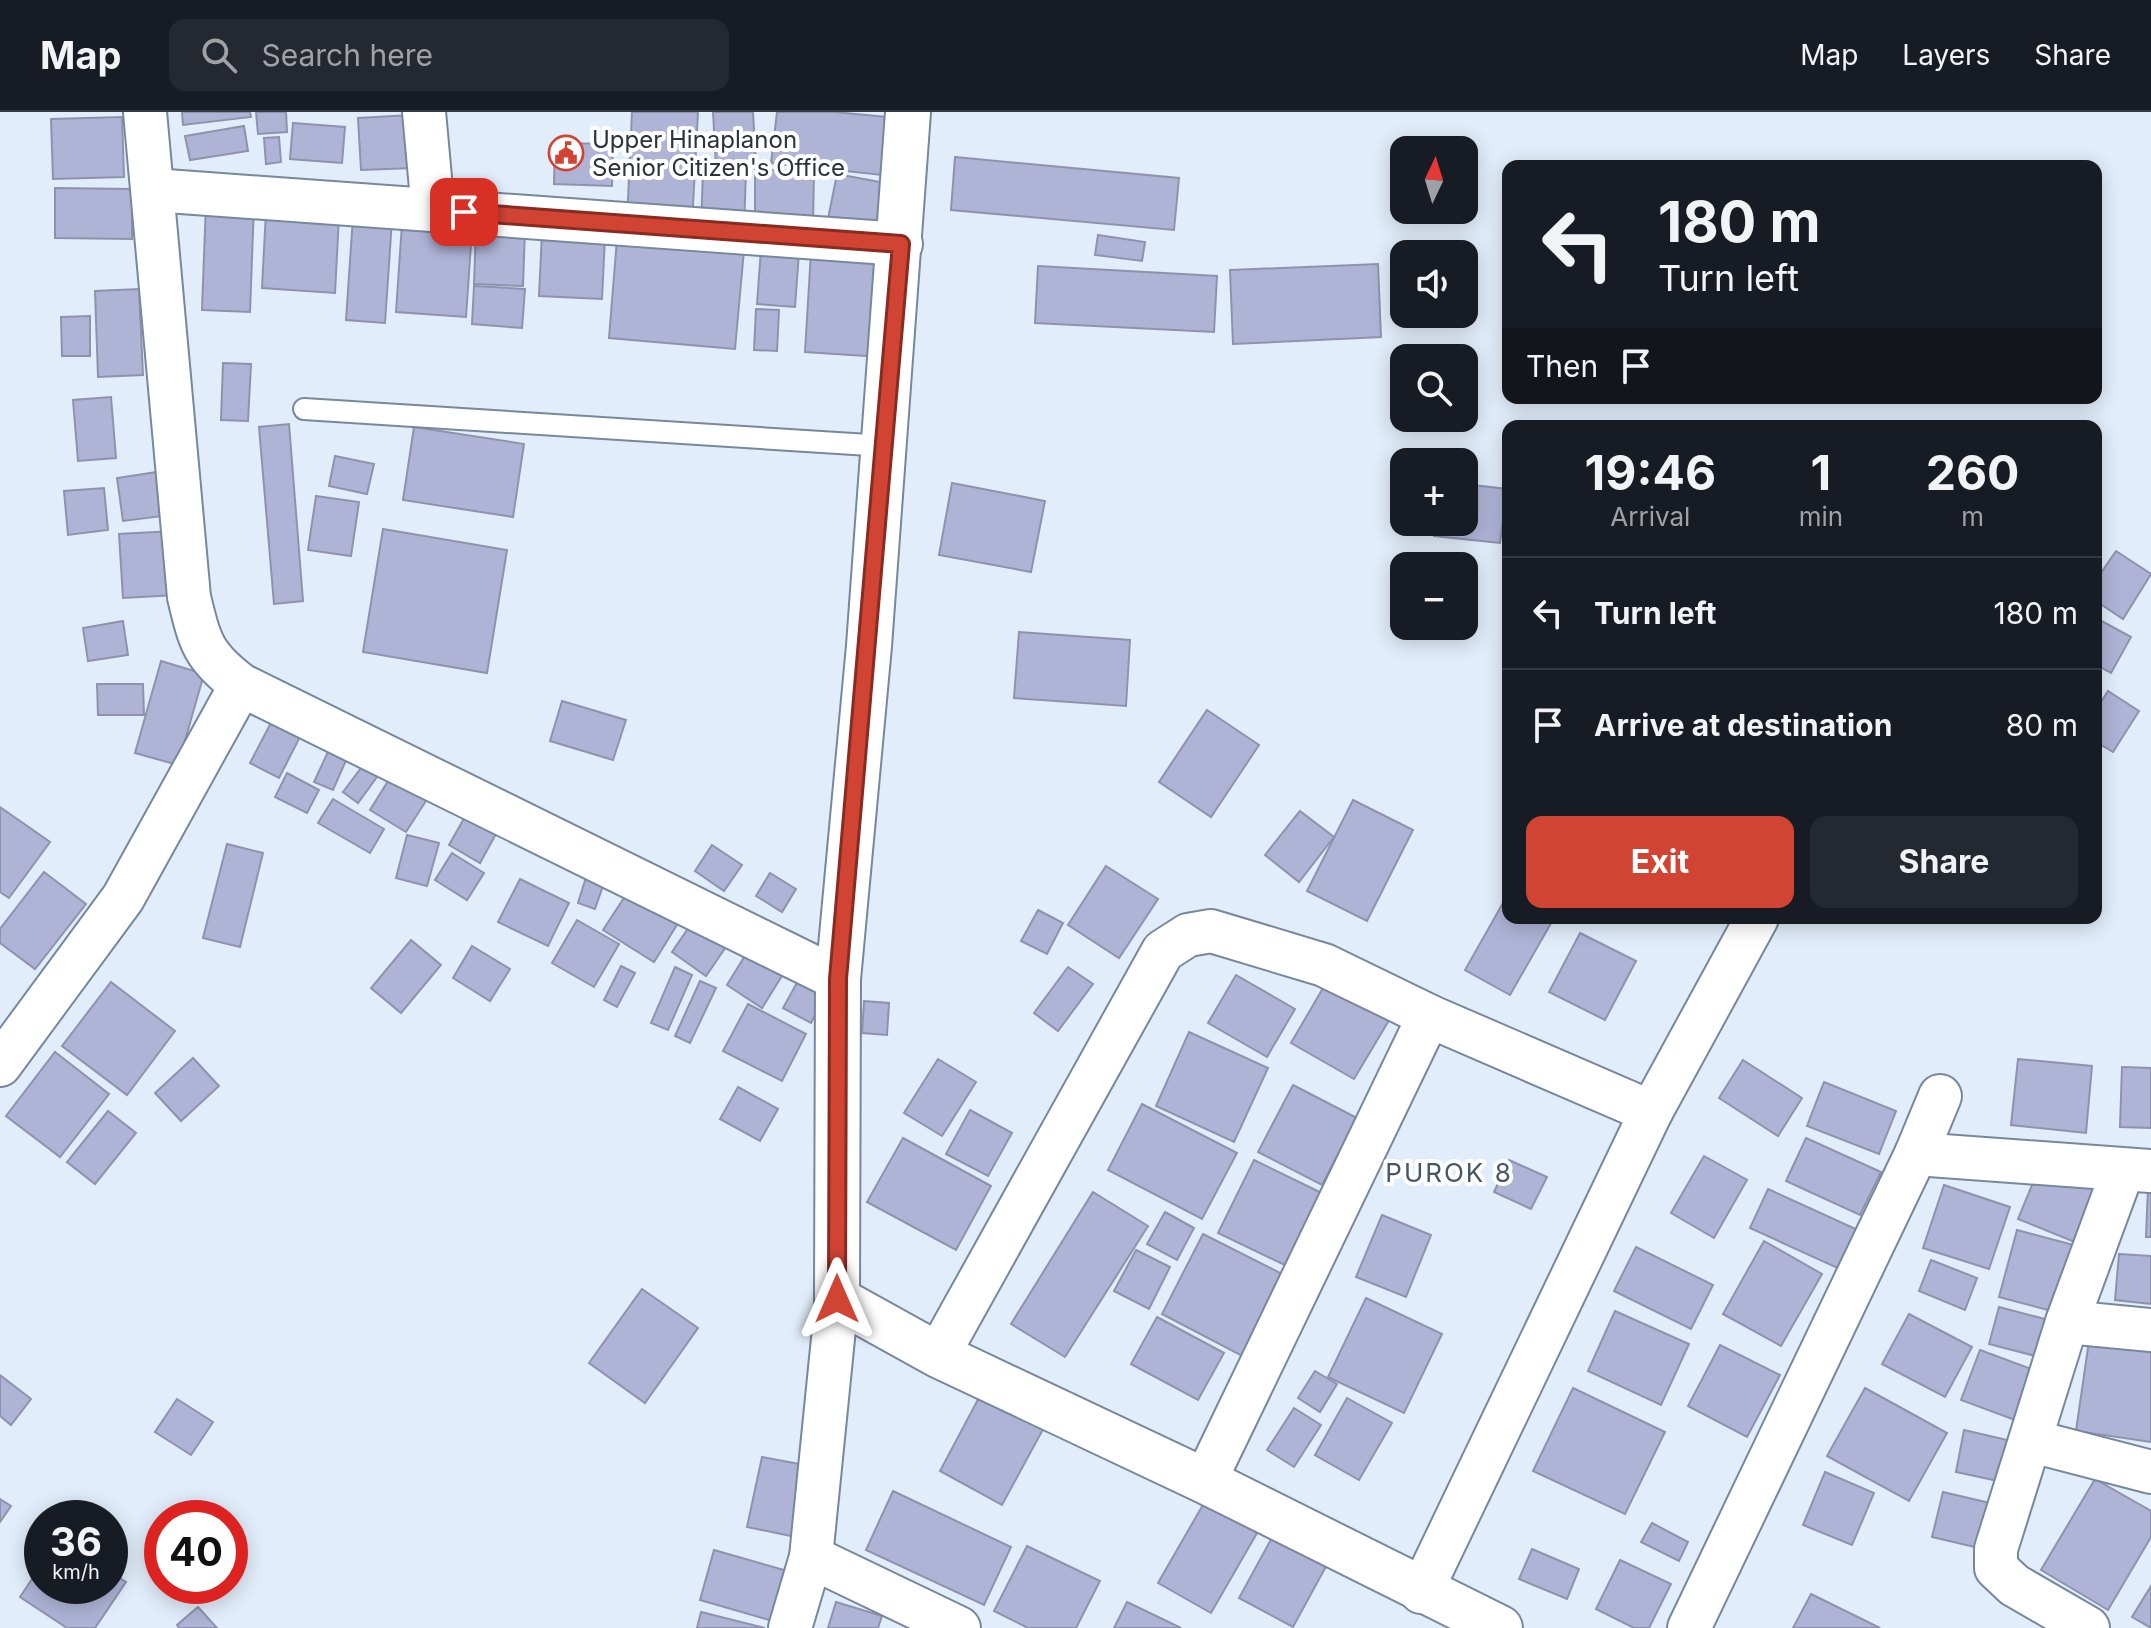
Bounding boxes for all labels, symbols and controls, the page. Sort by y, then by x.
search box [169,19,729,91]
text: Map [40,32,121,78]
icon: search [197,33,241,77]
text: Search here [261,37,433,73]
text: Map [1800,38,1858,72]
text: Layers [1902,38,1990,72]
text: Share [2034,38,2111,72]
place label: Upper Hinaplanon Senior Citizen's Office [592,125,845,182]
public building icon: Upper Hinaplanon Senior Citizen's Office [547,134,585,172]
north arrow [1390,136,1478,224]
map controls [1390,136,1478,640]
pin [430,178,498,246]
text: 180 m [1658,188,1821,256]
icon: arrive [442,190,486,234]
icon: left [1526,192,1630,296]
button: sound [1390,240,1478,328]
text: Turn left [1658,256,1799,300]
button: search [1390,344,1478,432]
icon: arrive [1614,344,1658,388]
text: Then [1526,348,1598,384]
text: 19:46 [1585,443,1716,502]
text: 1 [1811,443,1831,502]
text: 260 [1926,443,2019,502]
button: + [1390,448,1478,536]
text: Arrival [1610,501,1690,532]
text: min [1799,501,1843,532]
text: m [1961,501,1984,532]
button: − [1390,552,1478,640]
icon: left [1526,591,1570,635]
text: Turn left [1594,595,1716,631]
text: 180 m [1994,595,2078,631]
icon: arrive [1526,703,1570,747]
text: Arrive at destination [1594,707,1892,743]
text: 80 m [2006,707,2078,743]
button: Exit [1526,816,1794,908]
button: Share [1810,816,2078,908]
district label: PUROK 8 [1385,1157,1513,1188]
position arrow [795,1257,879,1341]
speed limit sign: 40 [144,1500,248,1604]
text: 36 [50,1517,102,1566]
text: km/h [52,1560,100,1584]

